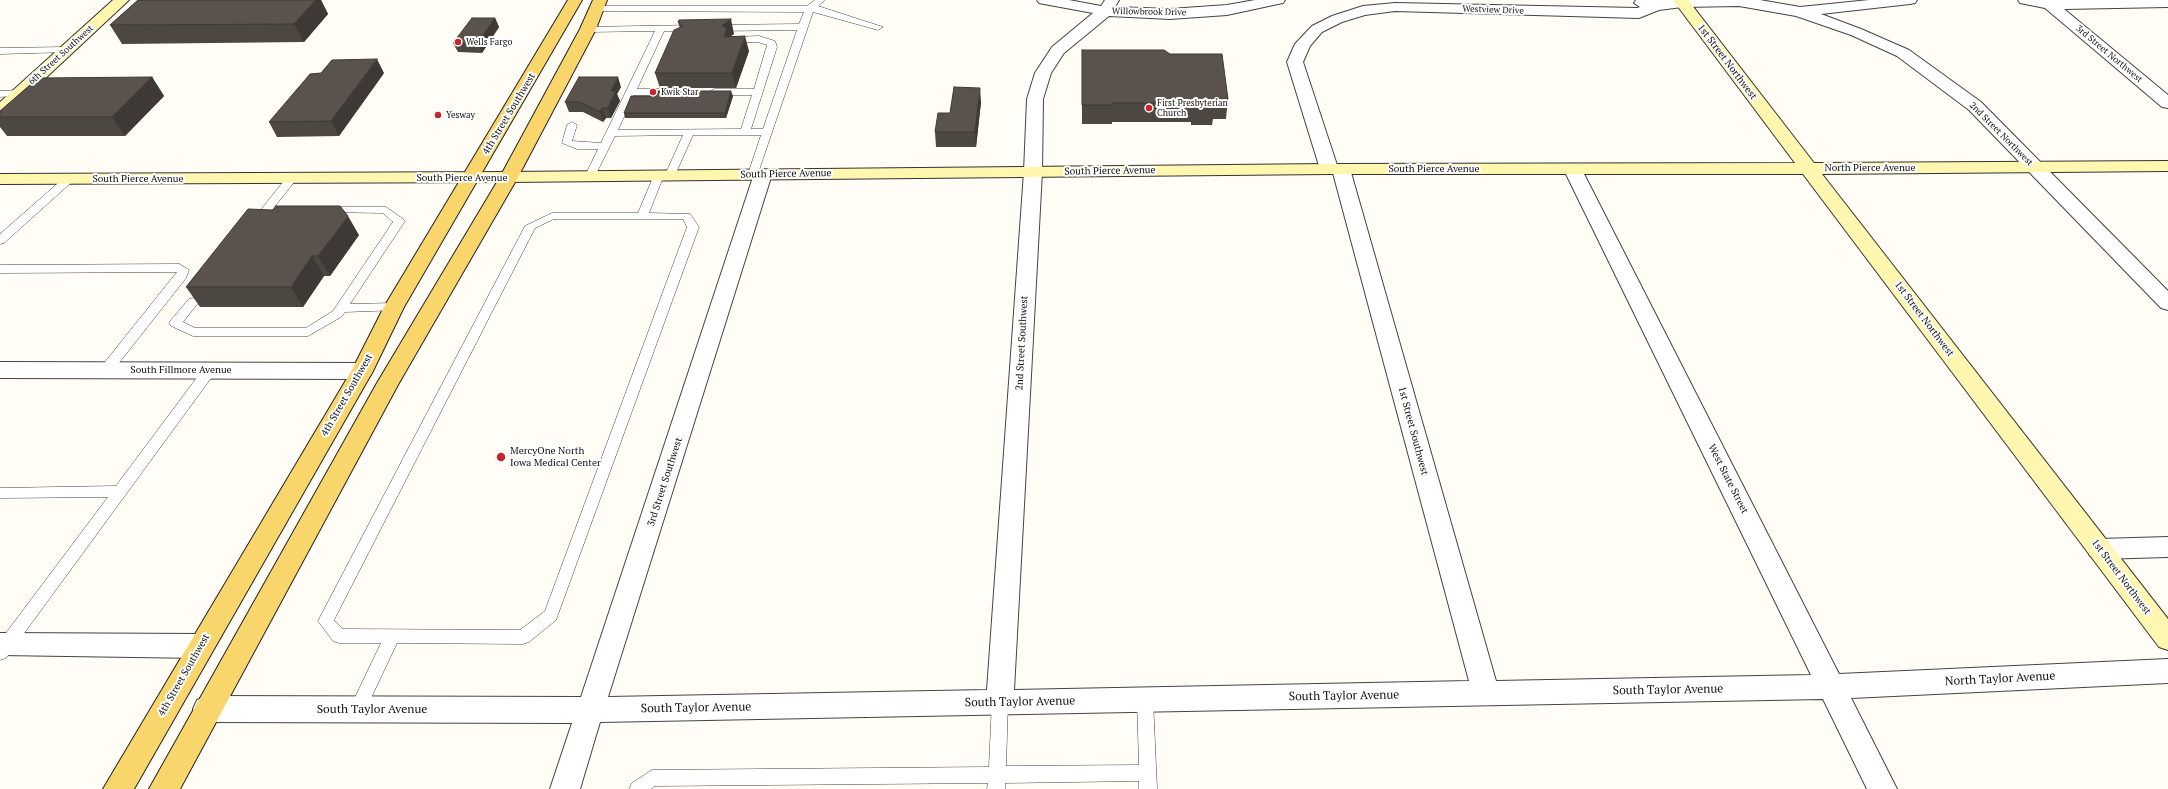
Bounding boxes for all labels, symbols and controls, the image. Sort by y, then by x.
street label: Westview Drive [1462,4,1524,16]
street label: Willowbrook Drive [1112,6,1186,18]
street label: 1st Street Northwest [1695,22,1759,102]
street label: 6th Street Southwest [26,23,96,87]
street label: 3rd Street Northwest [2074,23,2144,85]
marker: Wells Fargo [453,37,463,47]
place label: Wells Fargo [466,37,512,47]
street label: 4th Street Southwest [480,71,538,157]
marker: Kwik Star [648,87,658,97]
place label: Kwik Star [661,87,699,97]
place label: First Presbyterian Church [1157,98,1228,119]
street label: 2nd Street Northwest [1967,100,2035,168]
marker: First Presbyterian Church [1144,103,1154,113]
marker: Yesway [433,110,443,120]
place label: Yesway [446,110,475,120]
street label: North Pierce Avenue [1824,162,1916,174]
street label: South Pierce Avenue [1388,163,1480,175]
street label: South Pierce Avenue [1064,164,1156,178]
street label: South Pierce Avenue [740,167,832,181]
street label: South Pierce Avenue [416,172,508,184]
street label: South Pierce Avenue [92,173,184,185]
street label: 1st Street Northwest [1892,279,1956,359]
street label: 2nd Street Southwest [1014,295,1030,391]
street label: 4th Street Southwest [319,352,375,438]
street label: South Fillmore Avenue [130,364,232,376]
street label: 1st Street Southwest [1395,385,1431,477]
street label: 3rd Street Southwest [645,436,685,528]
street label: West State Street [1705,442,1751,516]
place label: MercyOne North Iowa Medical Center [510,445,601,468]
marker: MercyOne North Iowa Medical Center [495,451,507,463]
street label: 1st Street Northwest [2089,537,2153,617]
street label: 4th Street Southwest [156,632,212,718]
street label: North Taylor Avenue [1944,669,2056,689]
street label: South Taylor Avenue [1613,682,1723,698]
street label: South Taylor Avenue [1289,688,1399,704]
street label: South Taylor Avenue [965,694,1075,710]
street label: South Taylor Avenue [641,700,751,716]
street label: South Taylor Avenue [317,703,427,717]

